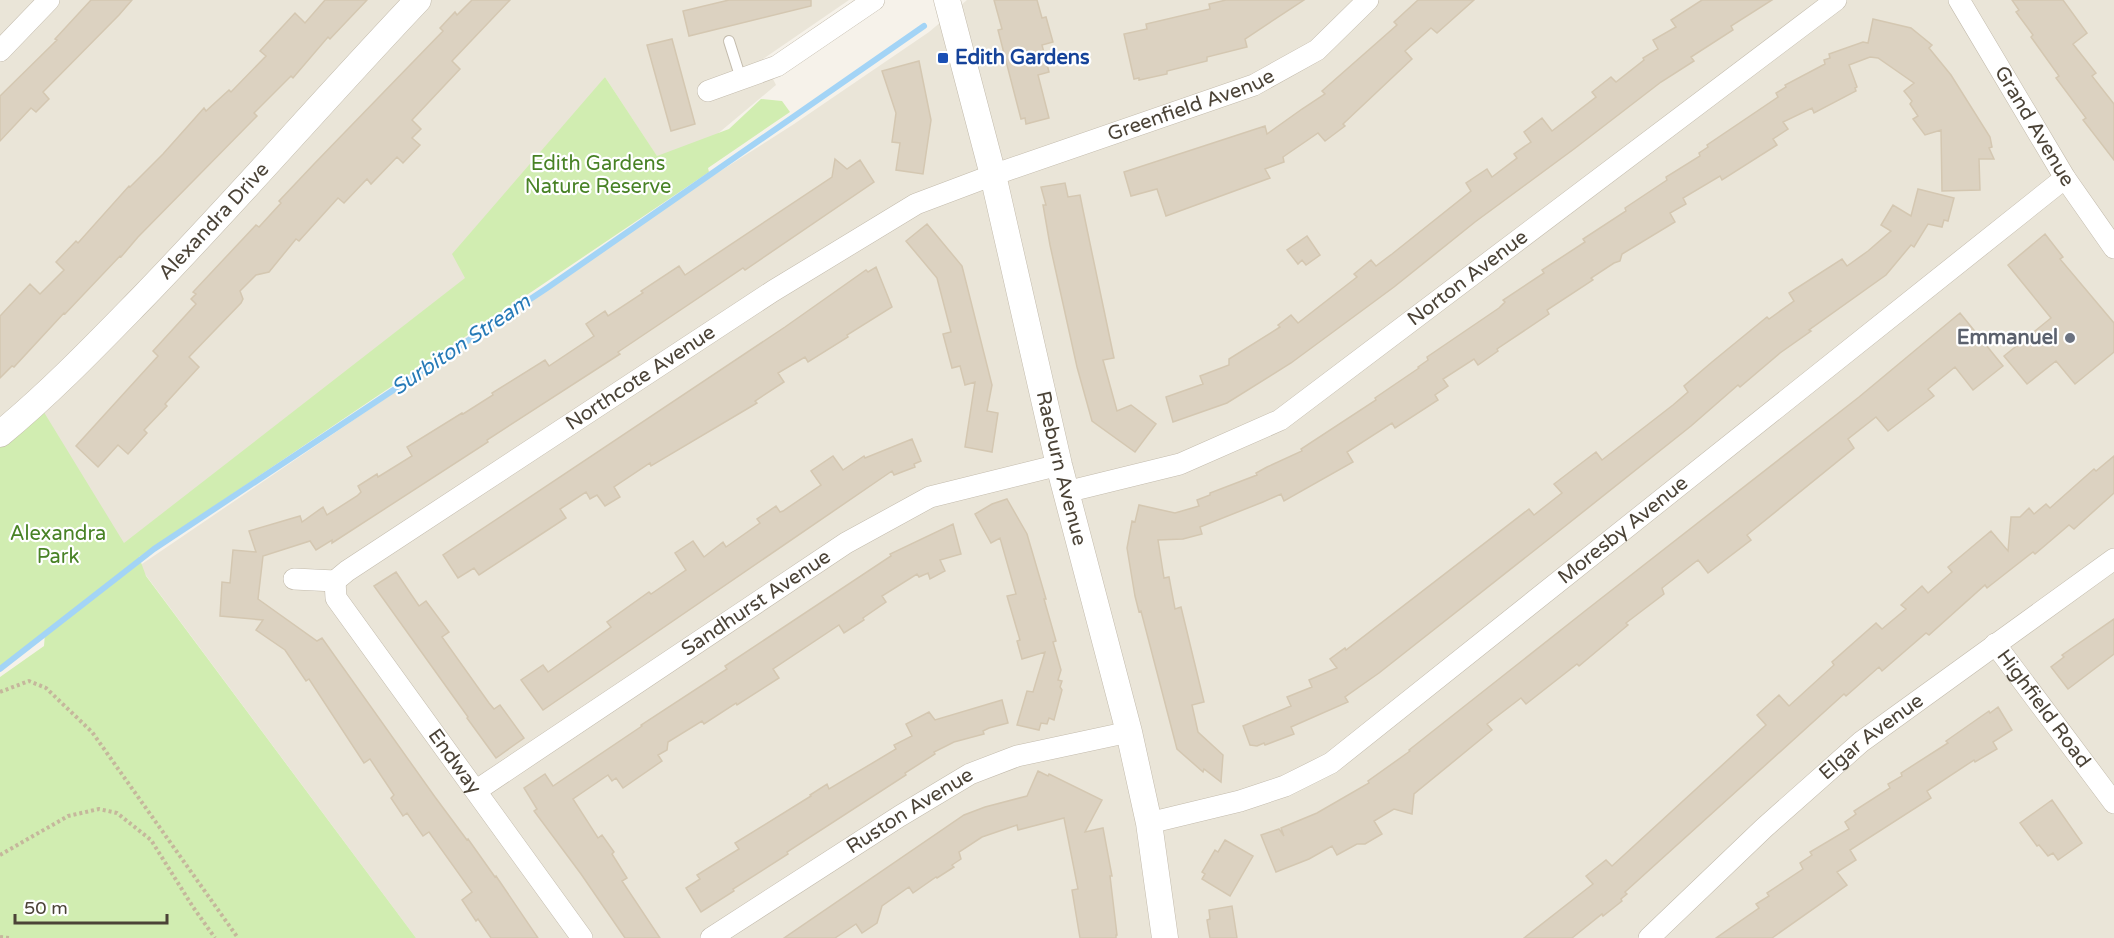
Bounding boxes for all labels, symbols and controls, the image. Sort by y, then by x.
place label: Edith Gardens [955,46,1090,70]
marker: Edith Gardens [936,51,950,65]
street label: Grand Avenue [1989,62,2079,191]
street label: Greenfield Avenue [1104,64,1279,147]
park label: Edith Gardens Nature Reserve [525,152,671,199]
street label: Alexandra Drive [154,158,274,285]
street label: Norton Avenue [1403,225,1533,331]
water label: Surbiton Stream [387,289,536,401]
street label: Northcote Avenue [561,320,720,436]
place label: Emmanuel [1957,326,2058,350]
marker: Emmanuel [2063,331,2077,345]
street label: Raeburn Avenue [1031,389,1092,548]
street label: Moresby Avenue [1553,471,1693,589]
park label: Alexandra Park [10,522,106,569]
street label: Sandhurst Avenue [677,545,835,662]
street label: Highfield Road [1991,645,2096,773]
street label: Elgar Avenue [1814,689,1928,785]
street label: Endway [423,724,486,799]
street label: Ruston Avenue [842,763,978,859]
scale bar [15,887,166,925]
text: 50 m [24,897,68,919]

